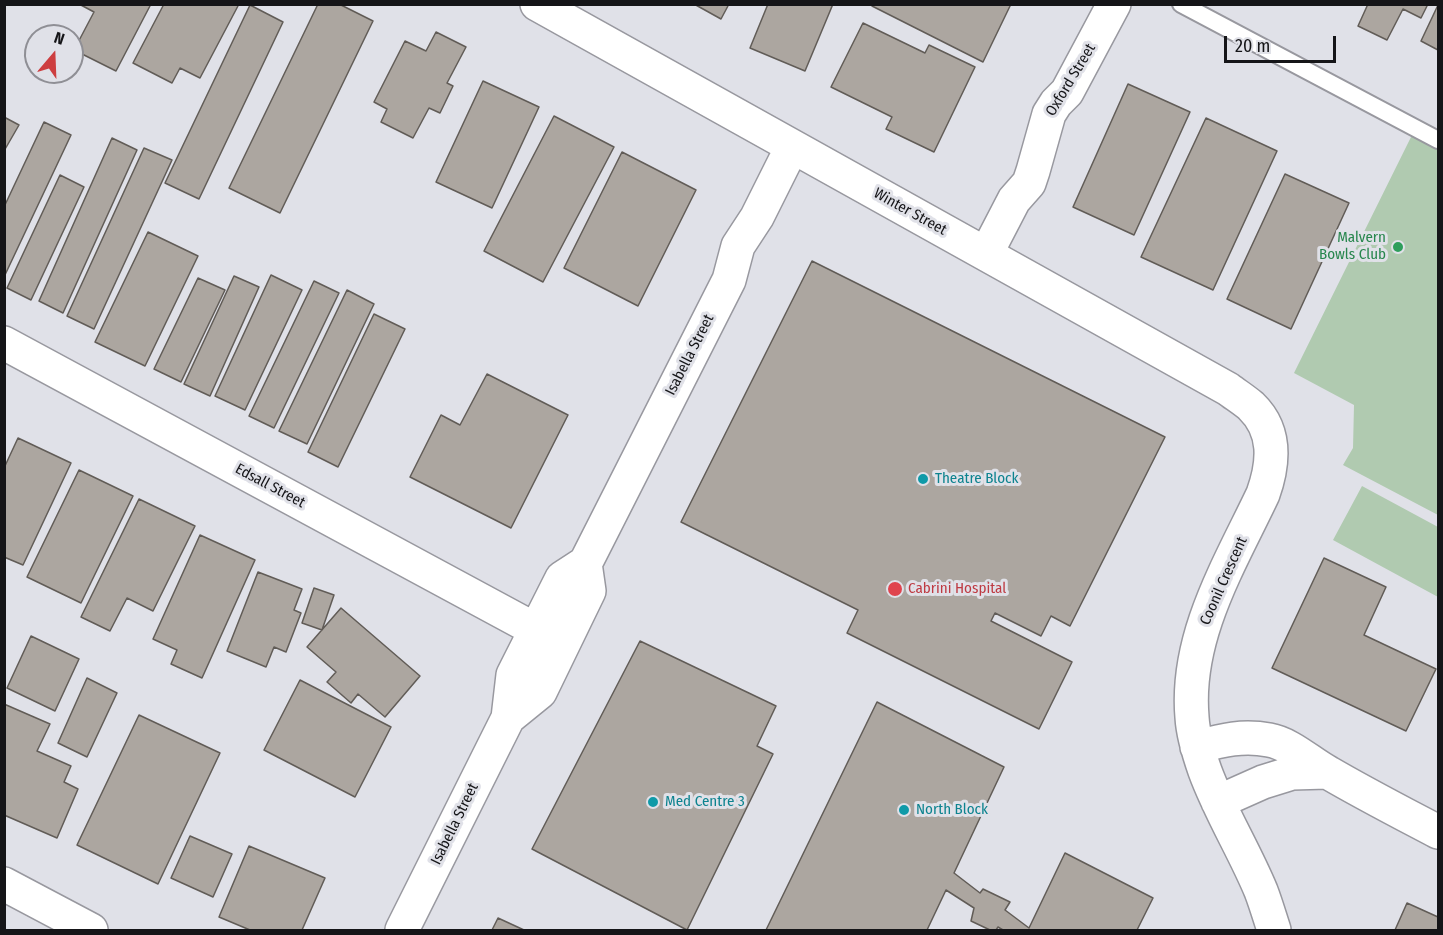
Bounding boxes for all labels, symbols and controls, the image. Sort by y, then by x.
north arrow [24,24,84,84]
scale bar [1227,24,1340,62]
text: N [52,28,67,49]
text: 20 m [1235,35,1270,57]
street label: Oxford Street [1042,40,1100,120]
street label: Winter Street [870,185,950,239]
place label: Malvern Bowls Club [1319,229,1386,264]
marker: Malvern Bowls Club [1391,240,1405,254]
street label: Isabella Street [662,311,718,399]
street label: Edsall Street [232,460,308,512]
place label: Theatre Block [935,470,1019,488]
marker: Theatre Block [916,472,930,486]
street label: Coonil Crescent [1197,534,1251,628]
marker: Cabrini Hospital [886,580,904,598]
place label: Cabrini Hospital [908,580,1006,598]
street label: Isabella Street [427,780,483,868]
place label: Med Centre 3 [665,793,745,811]
marker: Med Centre 3 [646,795,660,809]
place label: North Block [916,801,988,819]
marker: North Block [897,803,911,817]

